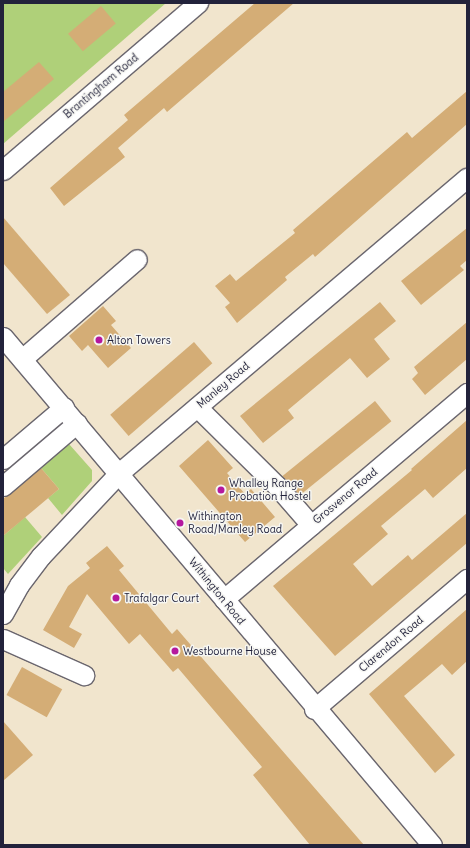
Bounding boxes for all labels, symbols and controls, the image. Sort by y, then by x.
street label: Brantingham Road [61,51,141,121]
place label: Alton Towers [107,333,171,347]
marker: Alton Towers [94,335,104,345]
street label: Manley Road [194,359,252,411]
street label: Grosvenor Road [310,465,380,527]
place label: Whalley Range Probation Hostel [229,477,311,503]
marker: Whalley Range Probation Hostel [216,485,226,495]
place label: Withington Road/Manley Road [188,510,282,536]
marker: Withington Road/Manley Road [175,518,185,528]
street label: Withington Road [186,555,248,627]
place label: Trafalgar Court [124,591,199,605]
marker: Trafalgar Court [111,593,121,603]
street label: Clarendon Road [356,613,426,675]
place label: Westbourne House [183,644,277,658]
marker: Westbourne House [170,646,180,656]

